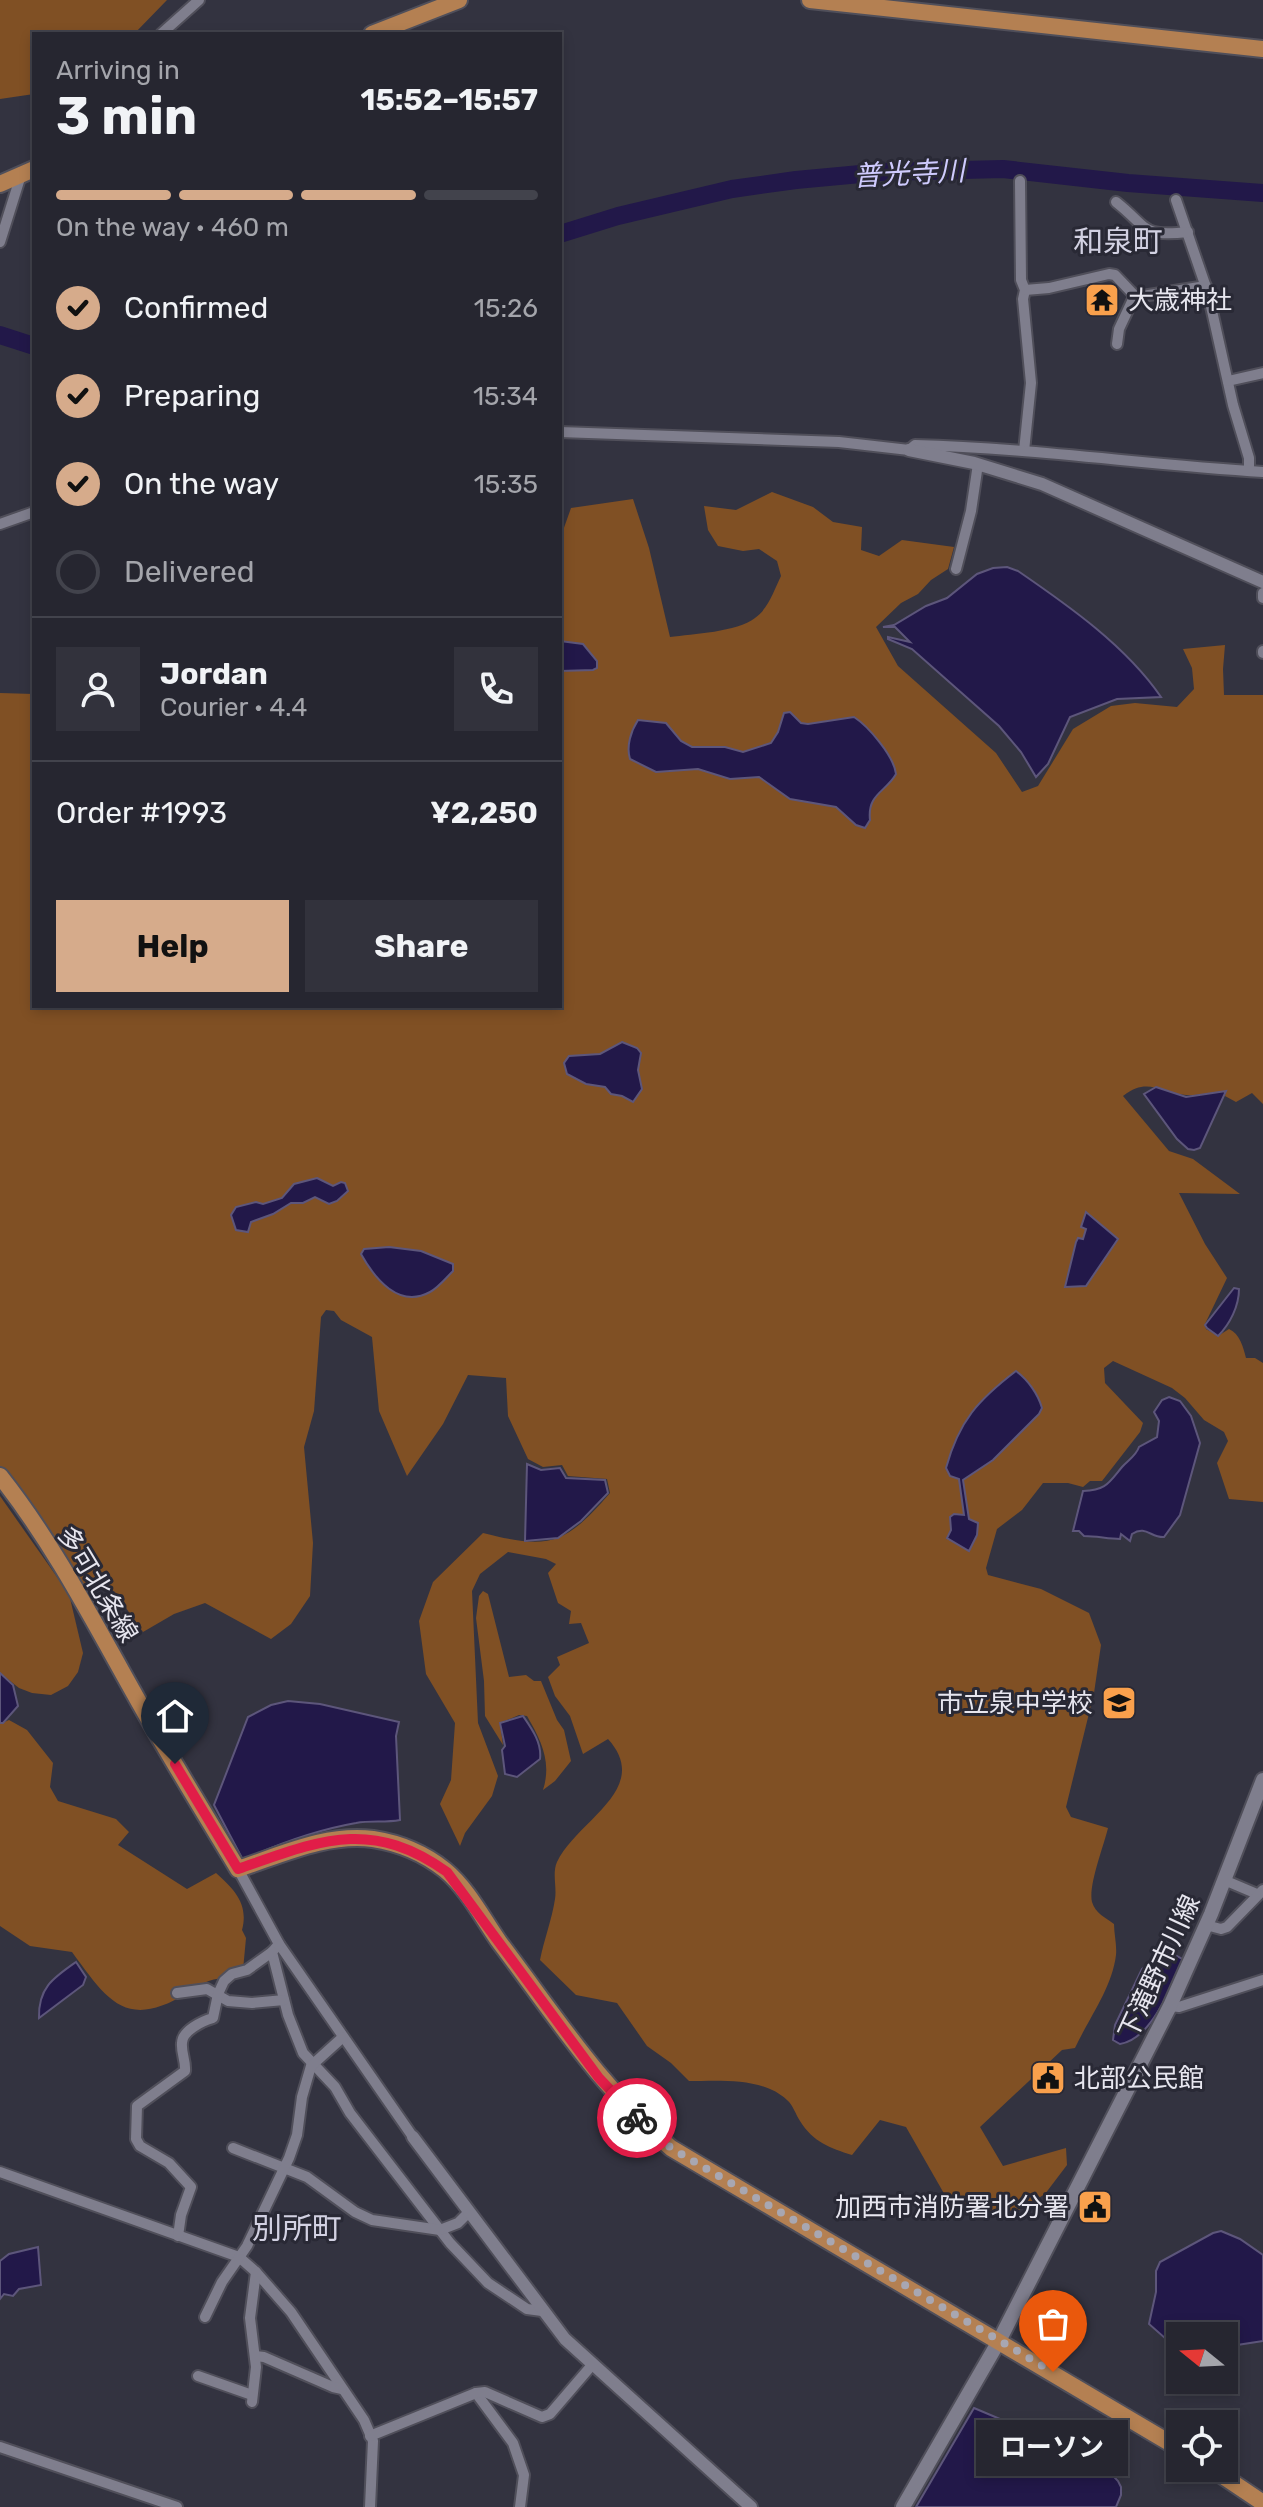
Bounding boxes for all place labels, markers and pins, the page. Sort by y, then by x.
temple icon: 大歳神社 [1083,281,1121,319]
place label: 大歳神社 [1128,285,1232,316]
pin [141,1682,209,1764]
school or university icon: 市立泉中学校 [1100,1684,1138,1722]
place label: 市立泉中学校 [937,1688,1093,1719]
public building icon: 北部公民館 [1029,2059,1067,2097]
place label: 北部公民館 [1074,2063,1204,2094]
public building icon: 加西市消防署北分署 [1076,2188,1114,2226]
place label: 加西市消防署北分署 [835,2192,1069,2223]
pin [1019,2290,1087,2372]
callout: ローソン [977,2420,1129,2476]

